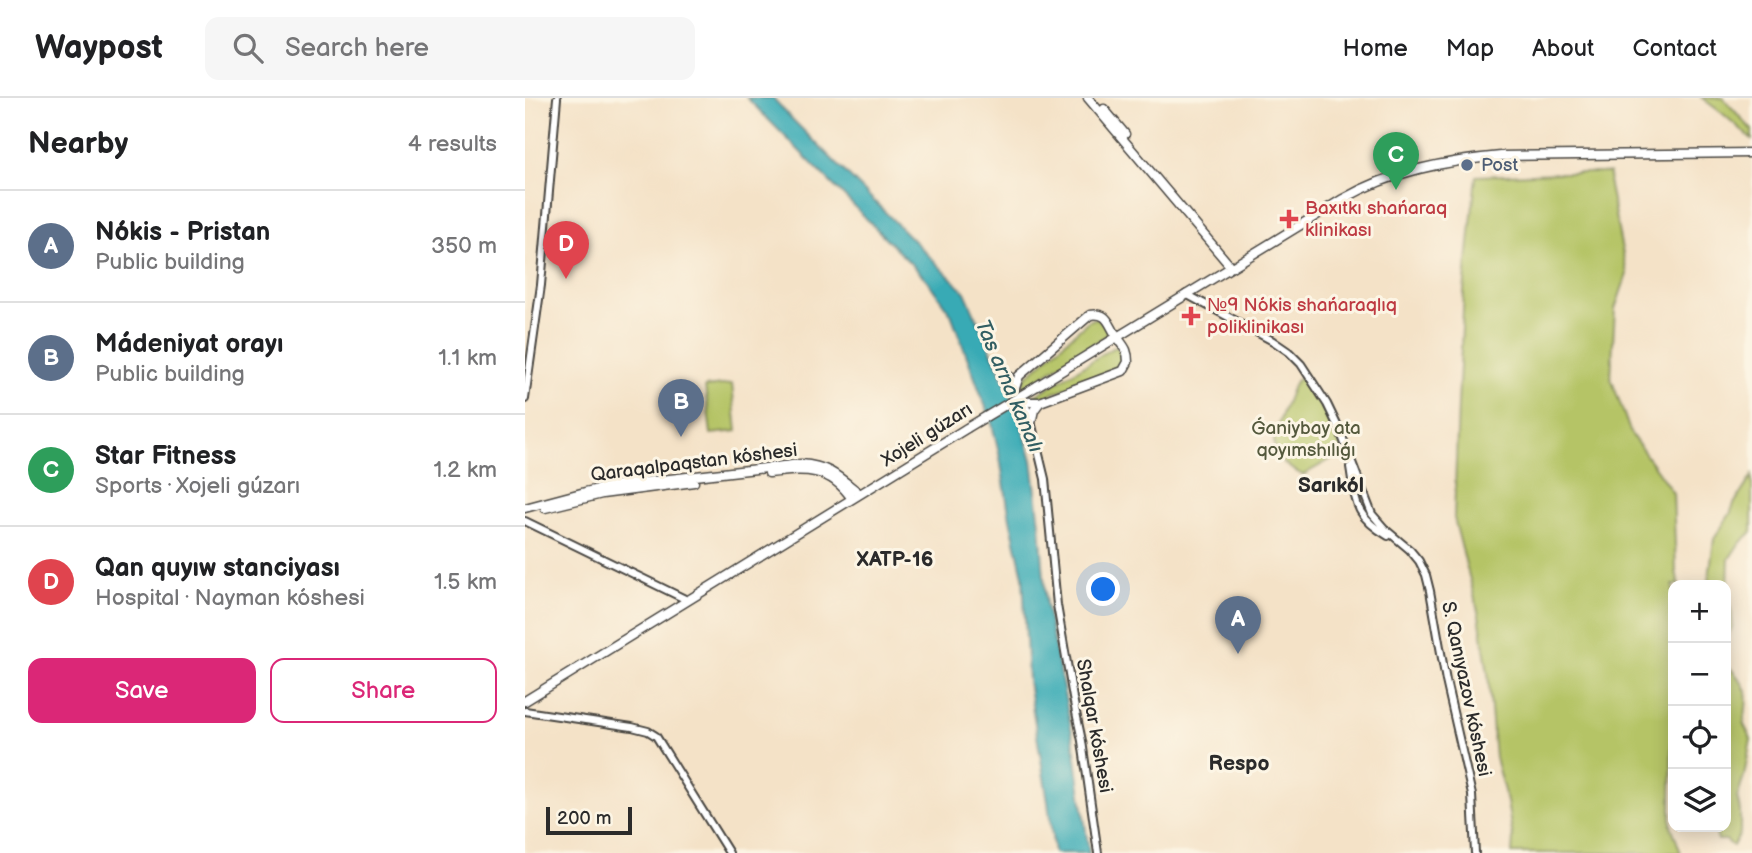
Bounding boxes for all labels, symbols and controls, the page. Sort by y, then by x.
search box [205,17,695,80]
text: Waypost [35,28,163,68]
icon: search [229,29,267,67]
text: Search here [285,33,429,64]
text: Home [1343,34,1408,63]
text: Map [1446,34,1494,63]
text: About [1532,34,1594,63]
text: Contact [1632,34,1717,63]
text: Nearby [28,126,128,162]
text: 4 results [408,130,497,158]
pin: C [1373,132,1419,190]
place label: Post [1481,154,1518,177]
marker: Post [1459,157,1475,173]
place label: Baxıtkı shańaraq klinikası [1305,197,1447,242]
marker: Baxıtkı shańaraq klinikası [1279,209,1299,229]
text: Nókis - Pristan [95,217,270,248]
pin: D [543,221,589,279]
text: A [44,232,58,260]
text: 350 m [431,232,497,260]
text: Public building [95,248,245,276]
place label: №9 Nókis shańaraqlıq poliklinikası [1207,294,1397,339]
marker: №9 Nókis shańaraqlıq poliklinikası [1181,306,1201,326]
water label: Tas arna kanalı [970,316,1048,456]
text: Mádeniyat orayı [95,329,283,360]
text: B [43,344,59,372]
text: 1.1 km [438,344,497,372]
text: Public building [95,360,245,388]
pin: B [658,379,704,437]
street label: Xojeli gúzarı [876,398,977,473]
park label: Ǵaniybay ata qoyımshılıǵı [1251,416,1361,462]
street label: Qaraqalpaqstan kóshesi [589,439,799,487]
text: Star Fitness [95,441,236,472]
text: C [43,456,59,484]
text: 1.2 km [434,456,497,484]
text: Sports · Xojeli gúzarı [95,472,300,500]
district label: Sarıkól [1298,473,1364,498]
district label: XATP-16 [856,547,934,572]
text: Qan quyıw stanciyası [95,553,340,584]
text: D [43,568,59,596]
text: 1.5 km [434,568,497,596]
your location [1086,572,1120,606]
map controls [1668,580,1731,832]
button: + [1668,580,1731,643]
text: Hospital · Nayman kóshesi [95,584,365,612]
pin: A [1215,596,1261,654]
street label: S. Qanıyazov kóshesi [1436,599,1496,779]
button: − [1668,643,1731,706]
street label: Shalqar kóshesi [1071,657,1117,795]
button: Save [28,658,256,723]
button: Share [270,658,497,723]
button: locate [1668,706,1731,769]
district label: Respo [1209,751,1269,776]
button: layers [1668,769,1731,832]
scale bar [546,804,632,836]
text: 200 m [557,807,611,830]

